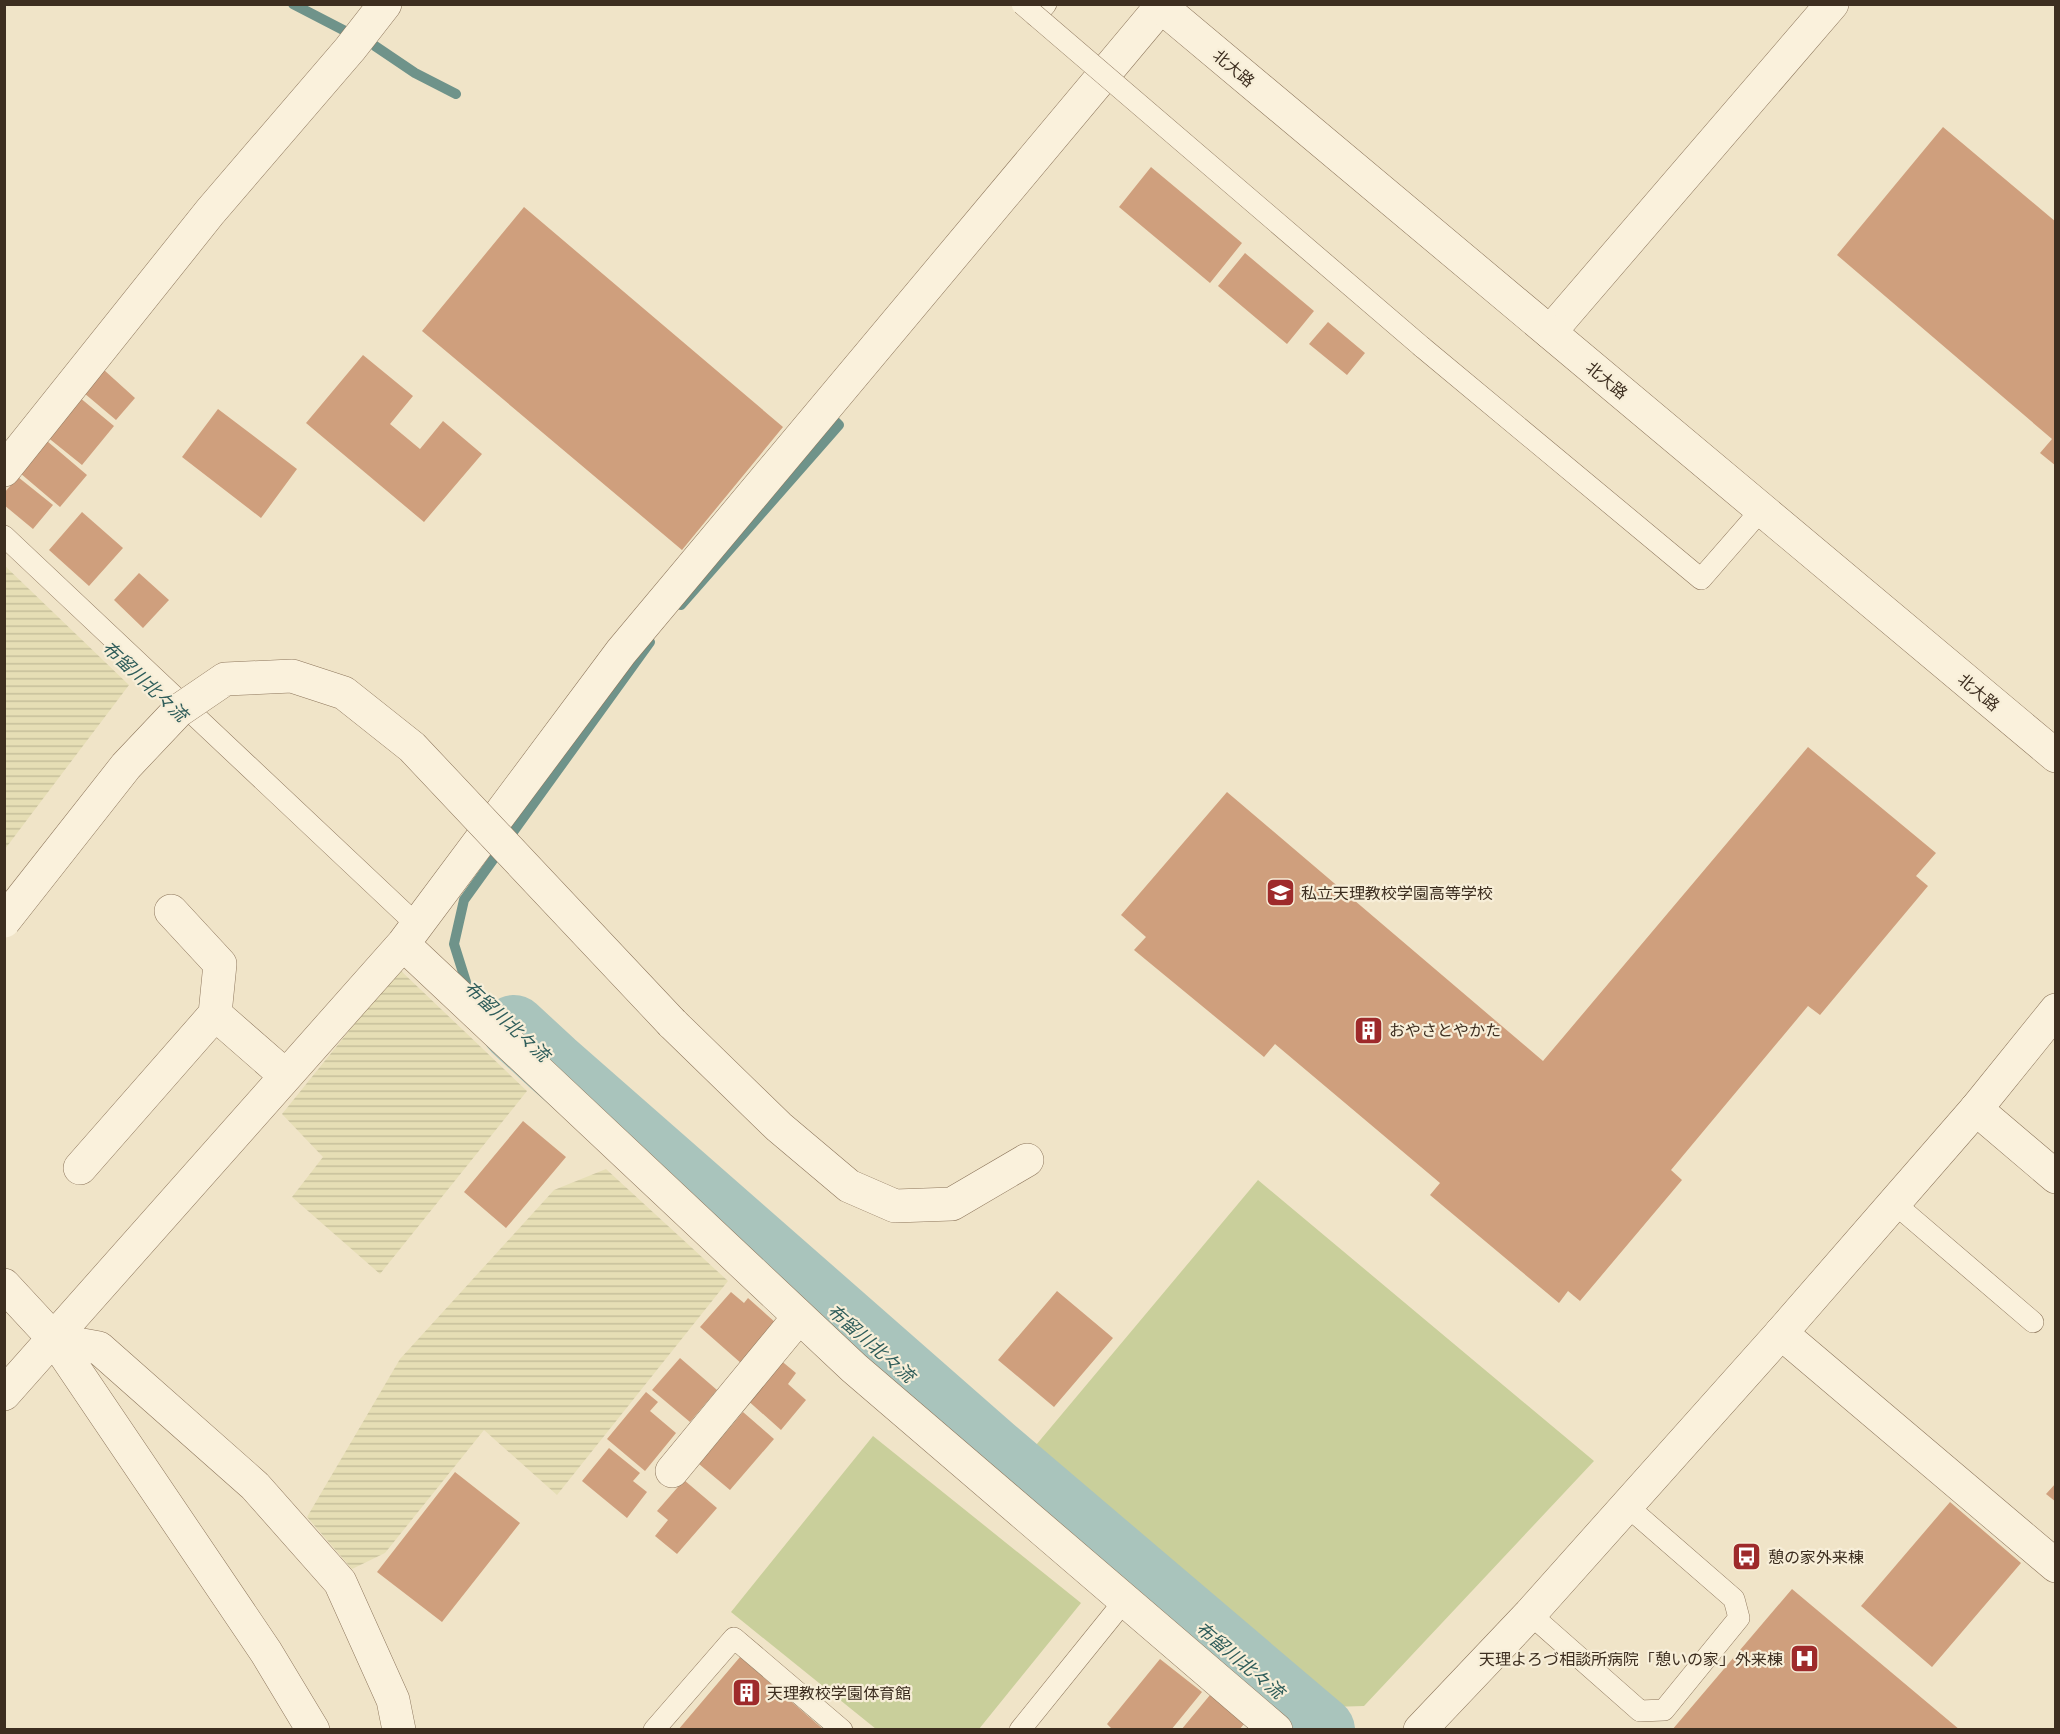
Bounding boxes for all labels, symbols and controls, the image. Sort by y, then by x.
street label: 北大路 [1209,45,1259,91]
street label: 北大路 [1582,357,1632,403]
water label: 布留川北々流 [98,636,195,728]
street label: 北大路 [1954,669,2004,715]
school or university icon: 私立天理教校学園高等学校 [1264,877,1296,909]
place label: 私立天理教校学園高等学校 [1301,883,1493,903]
water label: 布留川北々流 [460,976,557,1068]
building icon: おやさとやかた [1352,1014,1384,1046]
place label: おやさとやかた [1389,1020,1501,1040]
water label: 布留川北々流 [823,1299,922,1389]
bus stop icon: 憩の家外来棟 [1731,1541,1763,1573]
place label: 憩の家外来棟 [1768,1547,1864,1567]
water label: 布留川北々流 [1191,1616,1291,1705]
hospital icon: 天理よろづ相談所病院「憩いの家」外来棟 [1788,1643,1820,1675]
place label: 天理よろづ相談所病院「憩いの家」外来棟 [1479,1649,1783,1669]
building icon: 天理教校学園体育館 [730,1677,762,1709]
place label: 天理教校学園体育館 [767,1683,911,1703]

